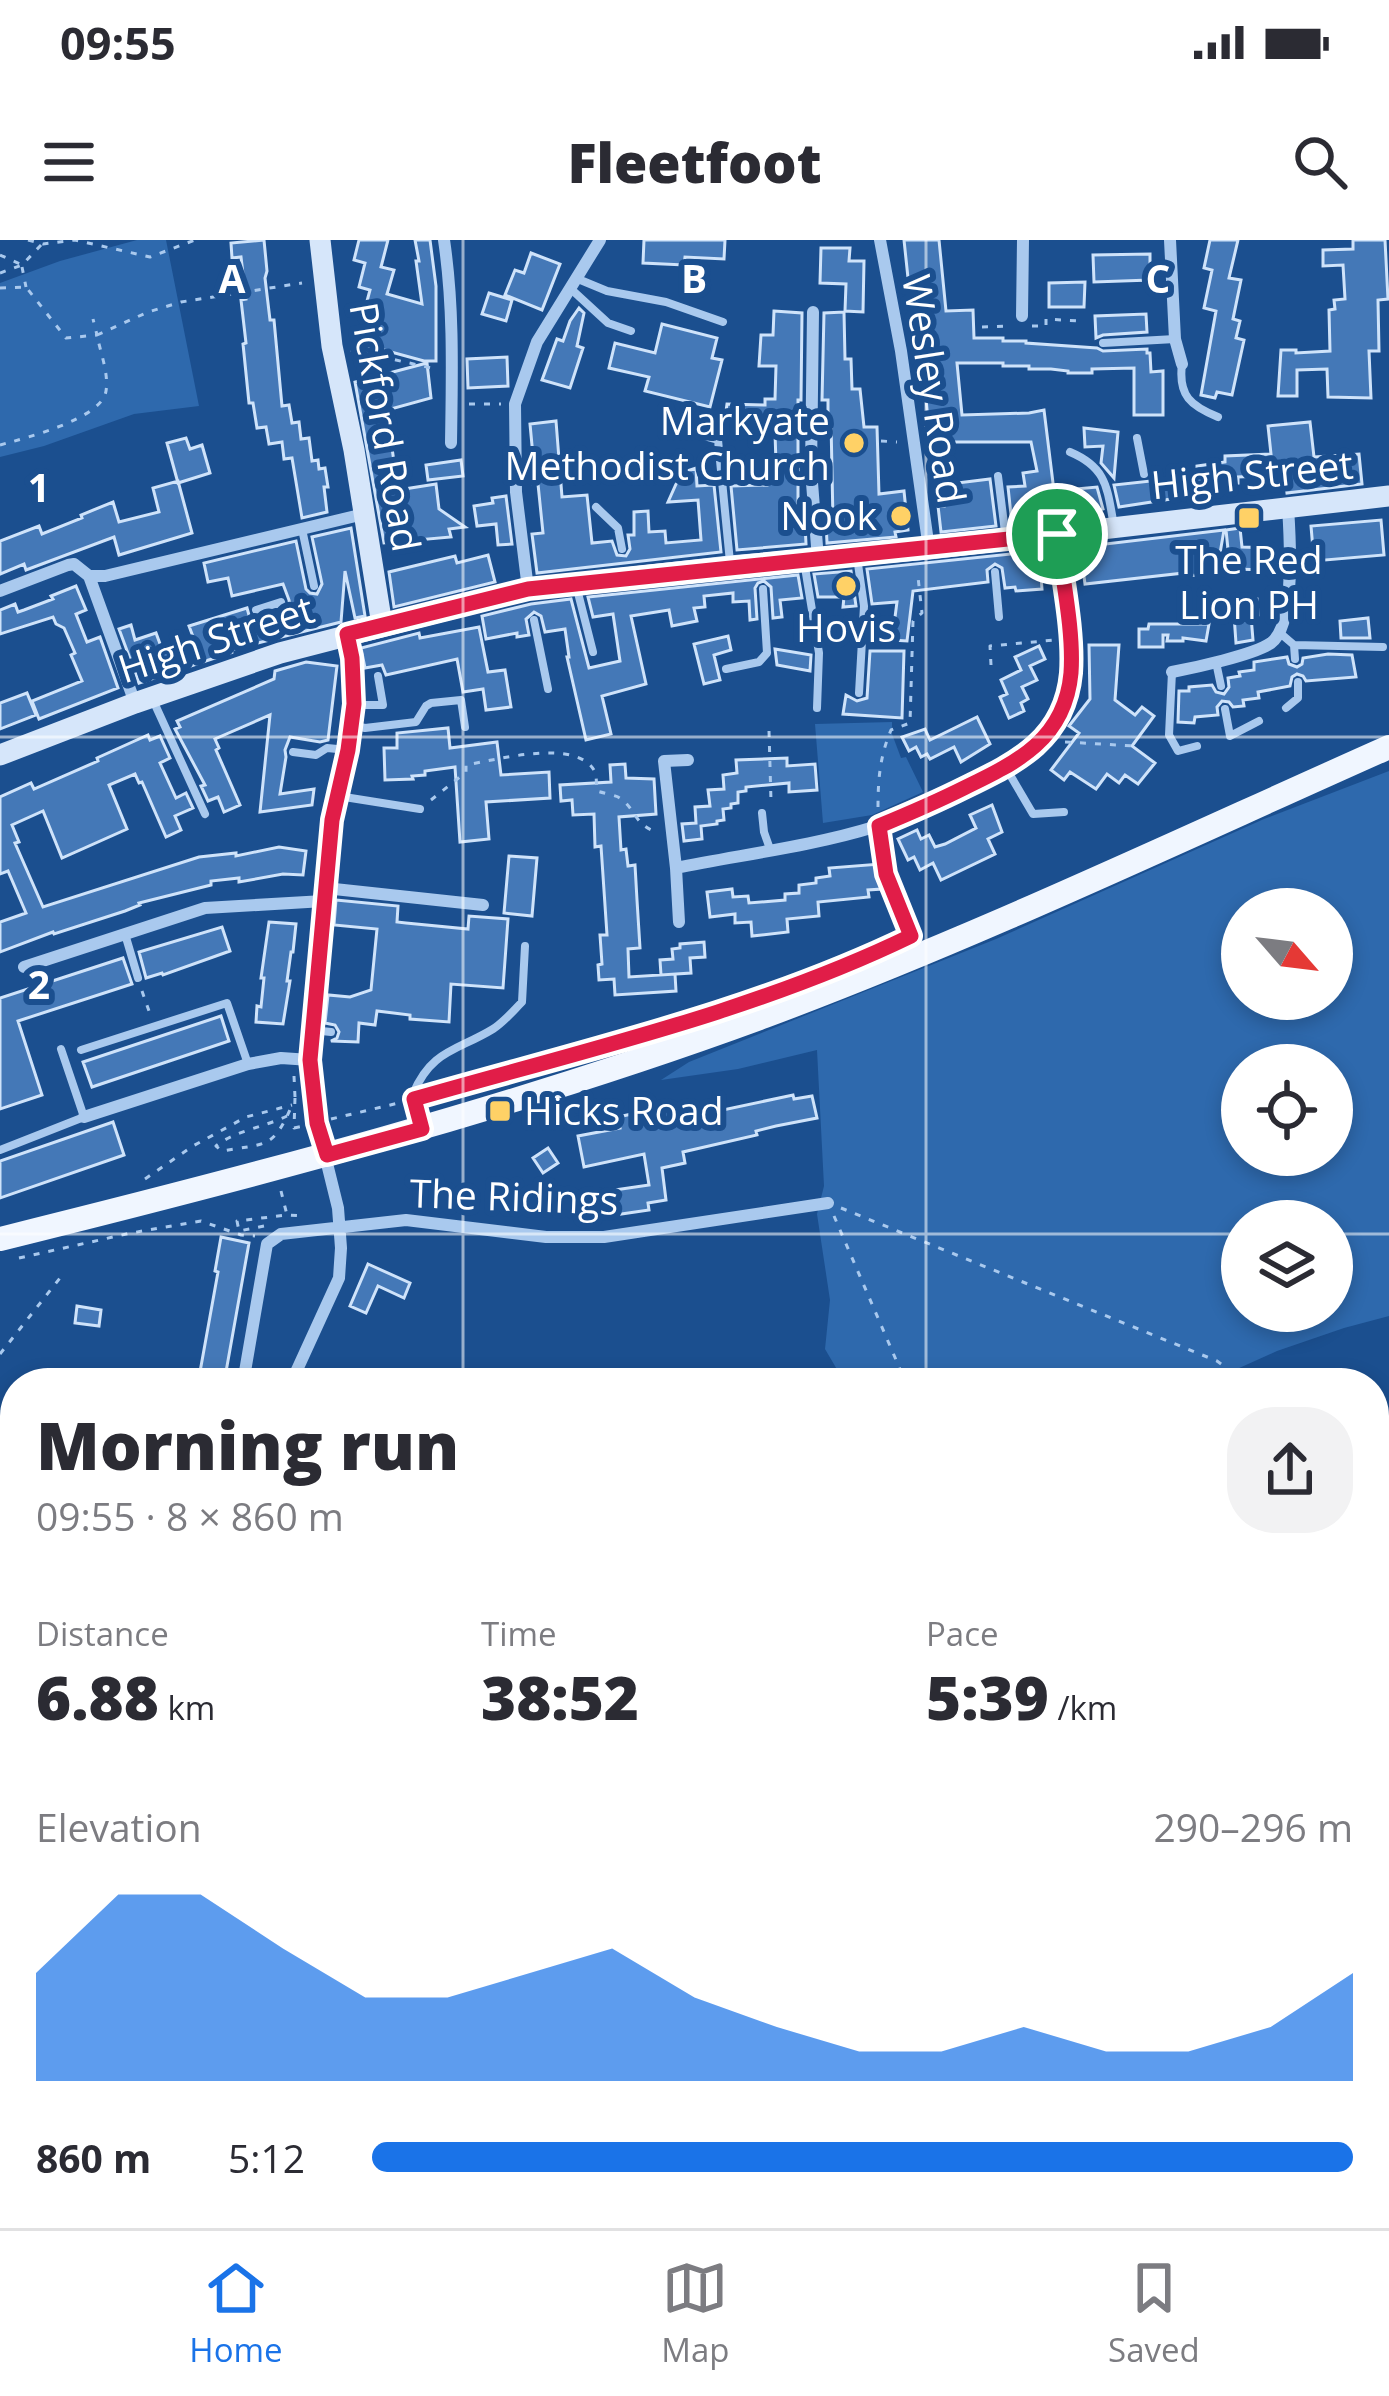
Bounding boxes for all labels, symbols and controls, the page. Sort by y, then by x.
text: 09:55 [60,12,176,73]
text: Fleetfoot [567,125,822,199]
icon: menu [36,129,102,195]
icon: search [1287,129,1353,195]
text: A [219,251,246,304]
text: B [681,251,707,304]
text: C [1146,251,1170,304]
street label: Wesley Road [891,271,980,507]
street label: Pickford Road [338,298,434,555]
place label: Markyate Methodist Church [504,393,830,491]
marker: Markyate Methodist Church [841,430,867,456]
street label: High Street [1148,437,1355,510]
text: 1 [28,460,50,513]
pin [1006,483,1108,585]
place label: Nook [780,488,878,541]
icon: arrive [1024,501,1090,567]
marker: Nook [888,503,914,529]
marker: The Red Lion PH [1236,505,1262,531]
place label: The Red Lion PH [1175,532,1323,630]
marker: Hovis [833,573,859,599]
street label: High Street [111,581,320,694]
place label: Hovis [796,600,896,653]
north arrow [1221,888,1353,1020]
map controls [1221,888,1353,1332]
text: 2 [28,957,50,1010]
button: locate [1221,1044,1353,1176]
place label: Hicks Road [524,1083,724,1136]
marker: Hicks Road [487,1098,513,1124]
street label: The Ridings [409,1165,619,1226]
button: layers [1221,1200,1353,1332]
text: Morning run [36,1399,459,1489]
button: share [1227,1407,1353,1533]
text: 09:55 · 8 × 860 m [36,1489,344,1542]
text: Distance [36,1611,169,1656]
text: Time [481,1611,557,1656]
text: Pace [926,1611,999,1656]
text: 6.88 [36,1656,159,1738]
text: 38:52 [481,1656,639,1738]
text: 5:39 [926,1656,1049,1738]
text: km [159,1685,215,1730]
text: /km [1049,1685,1117,1730]
text: Elevation [36,1800,202,1853]
text: 290–296 m [1153,1800,1353,1853]
text: 860 m [36,2131,151,2184]
text: 5:12 [228,2131,305,2184]
tab: Home [189,2255,283,2372]
tab: Map [661,2255,729,2372]
tab: Saved [1108,2255,1200,2372]

